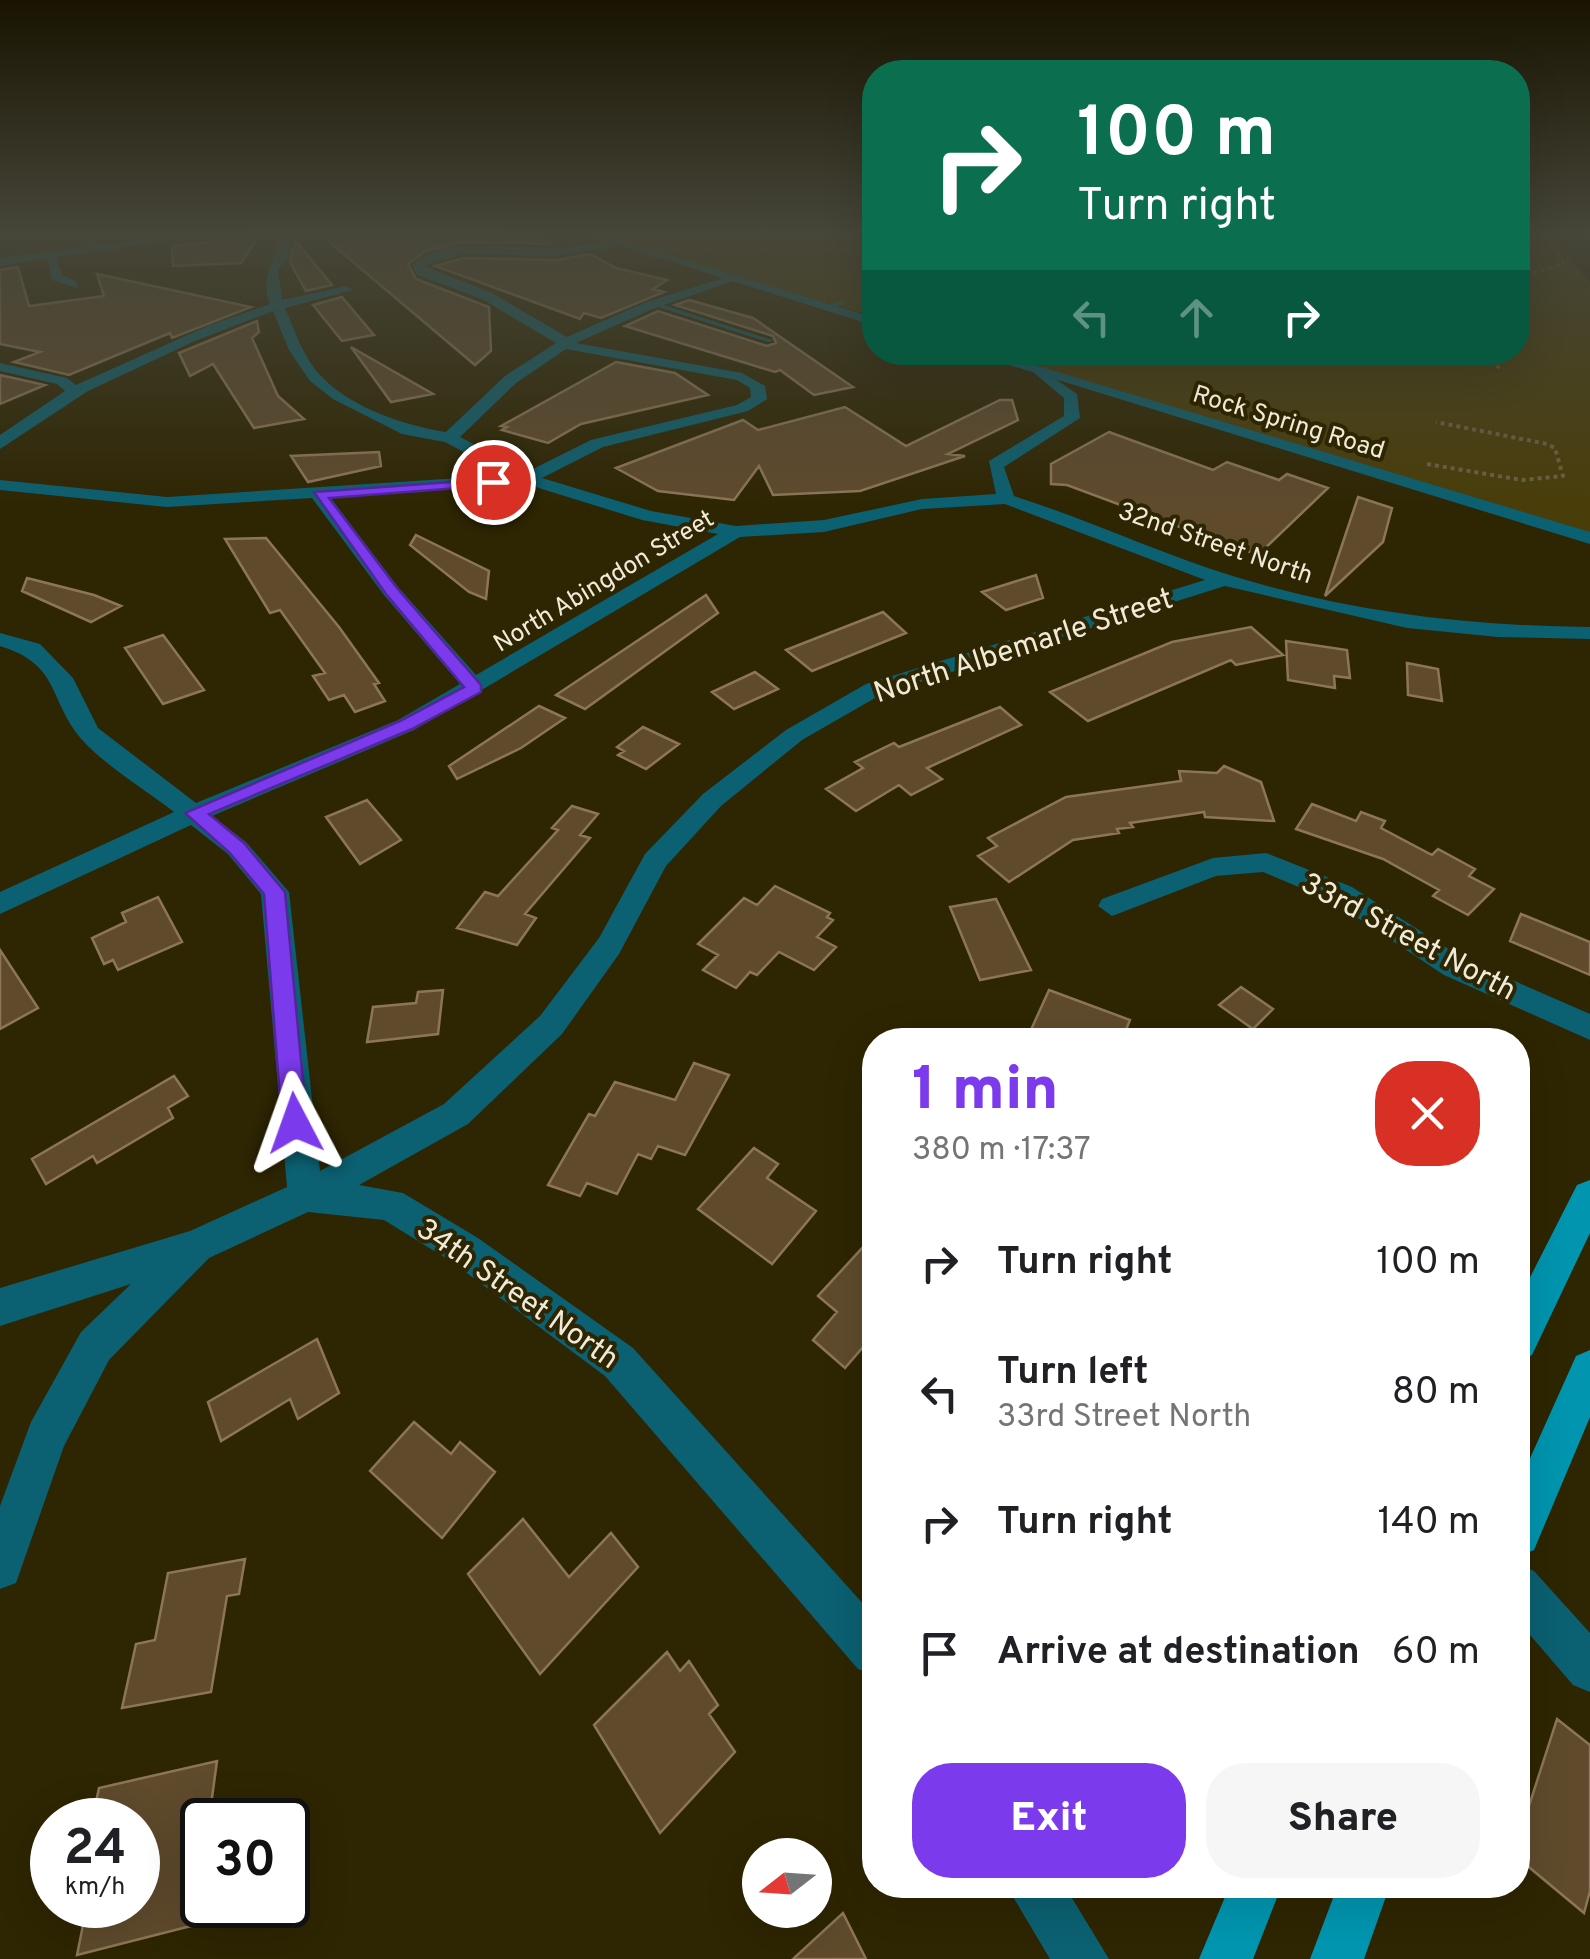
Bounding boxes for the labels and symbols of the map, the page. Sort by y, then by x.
street label: Rock Spring Road [1188,379,1388,468]
pin [451,440,536,525]
street label: 32nd Street North [1114,497,1317,593]
street label: North Abingdon Street [488,504,721,661]
street label: North Albemarle Street [869,582,1178,713]
street label: 33rd Street North [1294,866,1522,1010]
position arrow [243,1071,347,1175]
street label: 34th Street North [408,1211,625,1379]
speed limit sign: 30 [180,1798,310,1928]
north arrow [742,1838,832,1928]

